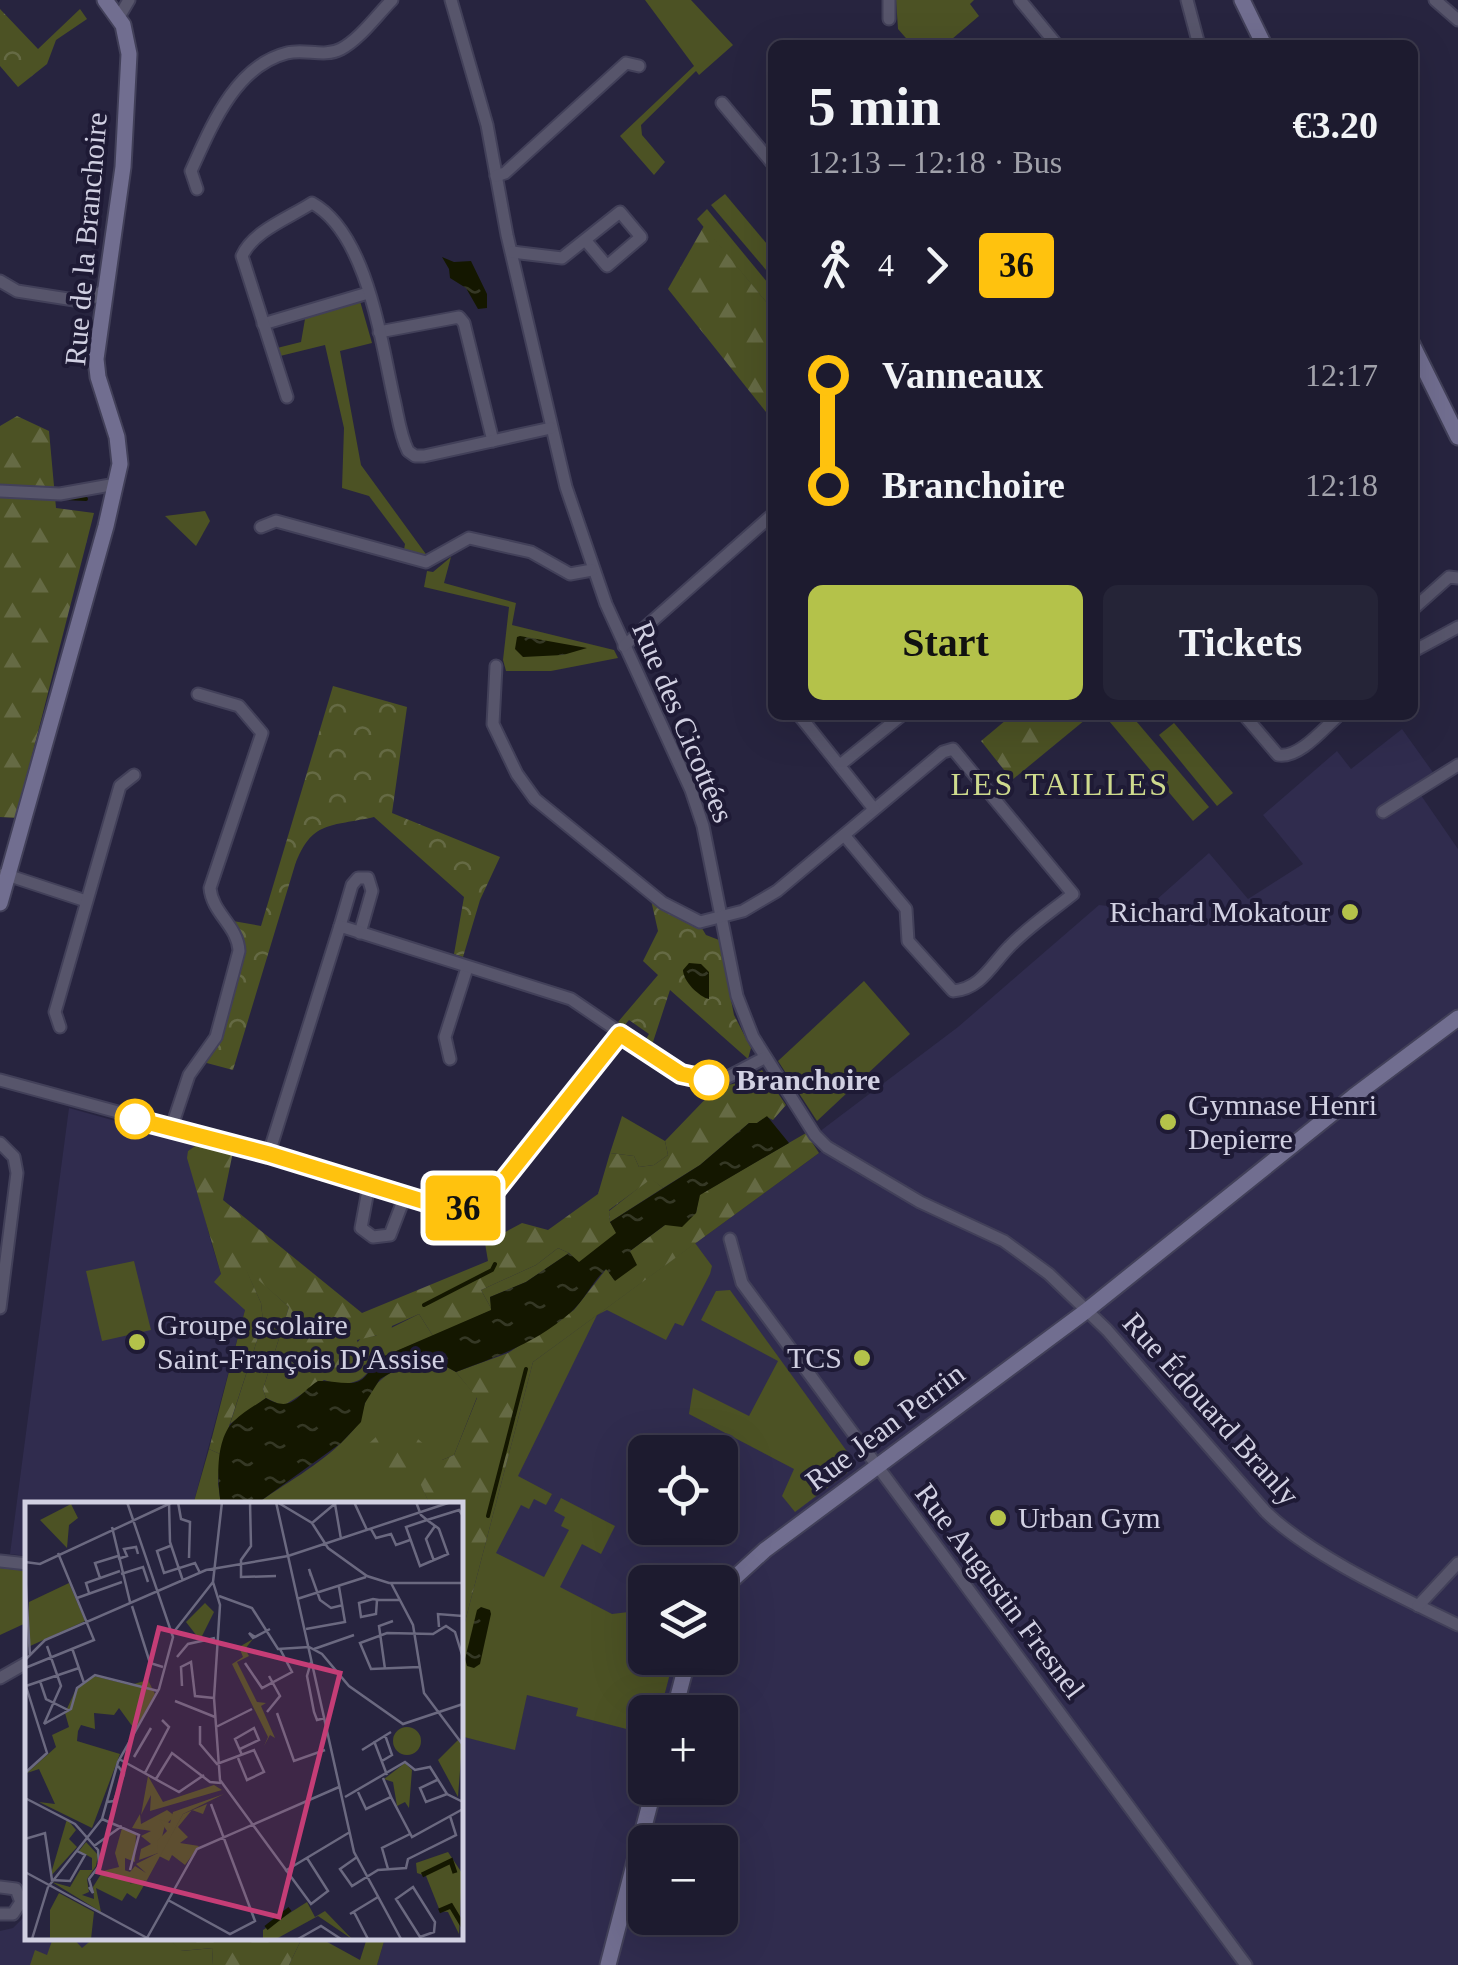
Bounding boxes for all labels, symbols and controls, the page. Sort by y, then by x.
text: 5 min [808,76,941,137]
text: €3.20 [1293,104,1378,146]
street label: Rue de la Branchoire [58,111,113,367]
text: 12:13 – 12:18 · Bus [808,144,1062,180]
icon: walk [808,238,863,293]
icon: forward [909,238,964,293]
text: 36 [999,246,1034,285]
text: 4 [878,247,894,283]
text: Vanneaux [882,354,1043,396]
text: 12:17 [1305,357,1378,393]
text: Branchoire [882,464,1065,506]
text: 12:18 [1305,467,1378,503]
button: Start [808,585,1083,700]
button: Tickets [1103,585,1378,700]
street label: Rue des Cicottées [626,616,741,827]
district label: LES TAILLES [951,766,1170,802]
place label: Richard Mokatour [1109,895,1330,928]
marker: Richard Mokatour [1339,901,1361,923]
marker: Branchoire [690,1061,728,1099]
place label: Branchoire [736,1063,880,1096]
place label: Gymnase Henri Depierre [1188,1088,1377,1155]
unlabelled marker [116,1100,154,1138]
marker: Gymnase Henri Depierre [1157,1111,1179,1133]
line badge: 36 [418,1176,508,1240]
text: 36 [446,1189,481,1228]
street label: Rue Édouard Branly [1117,1306,1306,1511]
place label: Groupe scolaire Saint-François D'Assise [157,1308,445,1375]
marker: Groupe scolaire Saint-François D'Assise [126,1331,148,1353]
place label: TCS [787,1341,842,1374]
marker: TCS [851,1347,873,1369]
street label: Rue Jean Perrin [799,1356,970,1497]
map controls [628,1435,738,1935]
button: locate [628,1435,738,1545]
street label: Rue Augustin Fresnel [909,1477,1092,1704]
place label: Urban Gym [1018,1501,1160,1534]
inset map [25,1502,462,1940]
marker: Urban Gym [987,1507,1009,1529]
button: layers [628,1565,738,1675]
button: + [628,1695,738,1805]
button: − [628,1825,738,1935]

